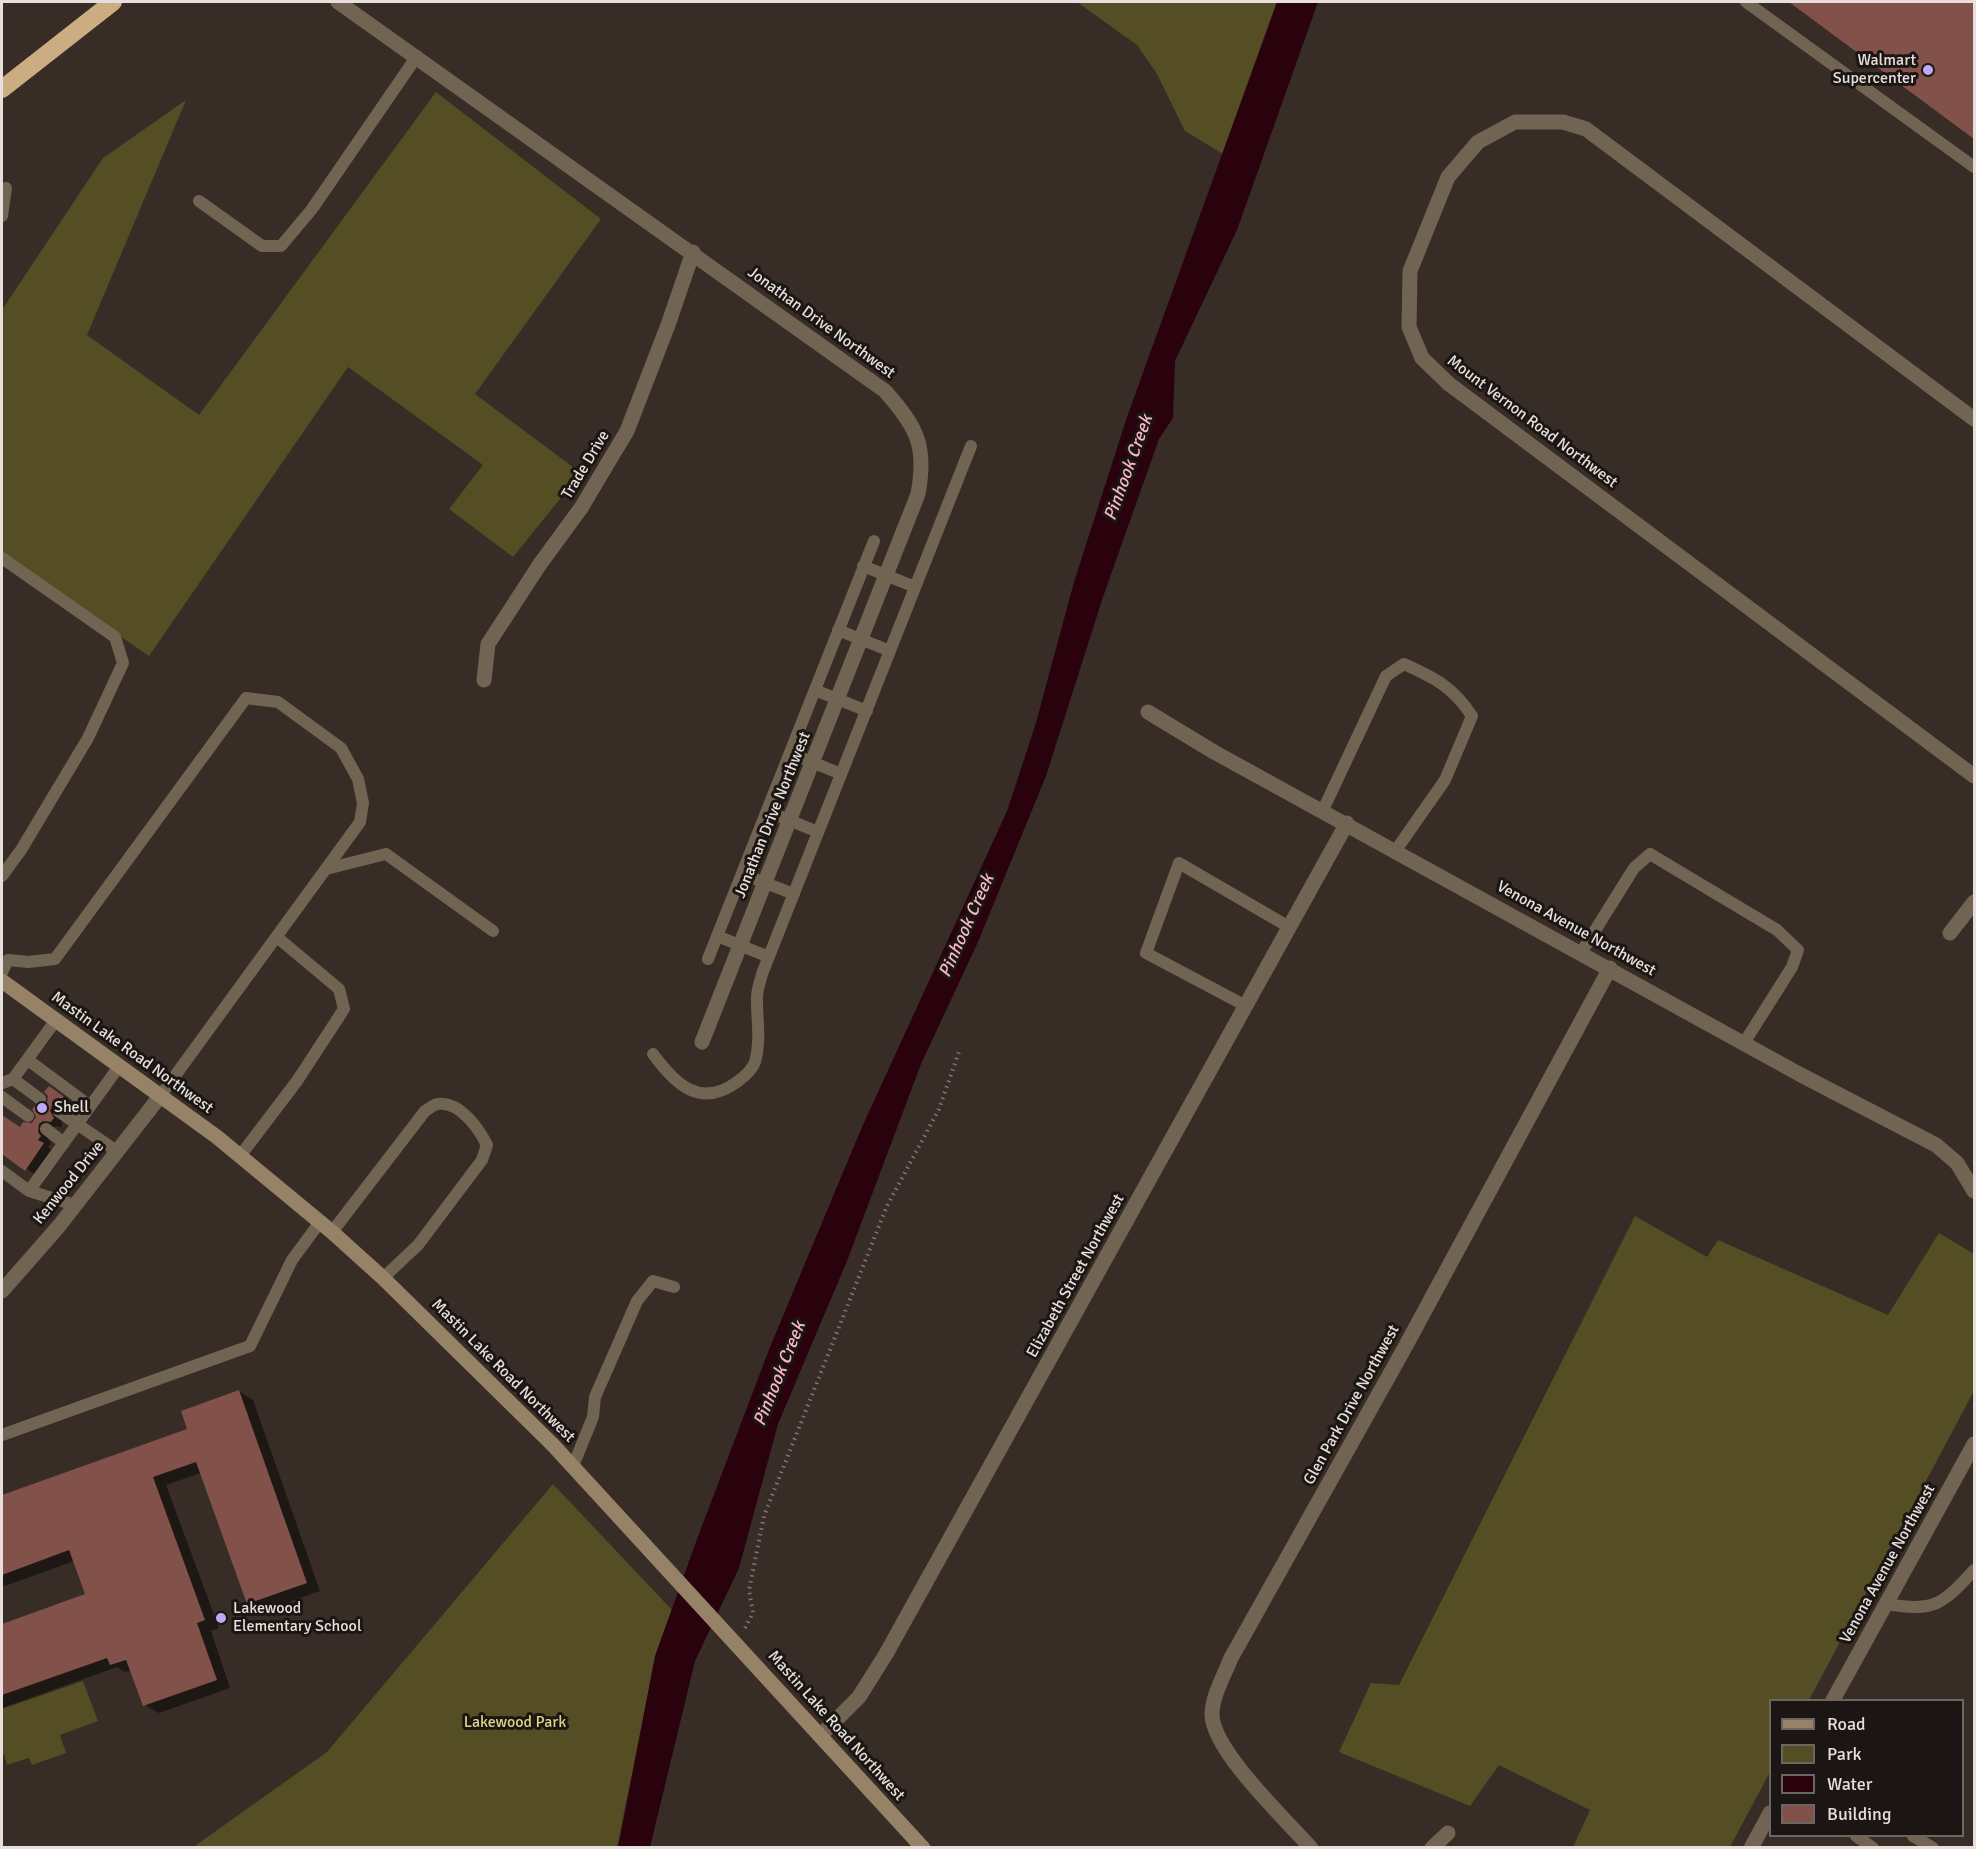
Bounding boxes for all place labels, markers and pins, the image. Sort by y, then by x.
place label: Walmart Supercenter [1833,51,1916,89]
marker: Walmart Supercenter [1921,63,1935,77]
place label: Shell [54,1098,89,1118]
marker: Shell [35,1101,49,1115]
place label: Lakewood Elementary School [233,1599,362,1637]
marker: Lakewood Elementary School [214,1611,228,1625]

